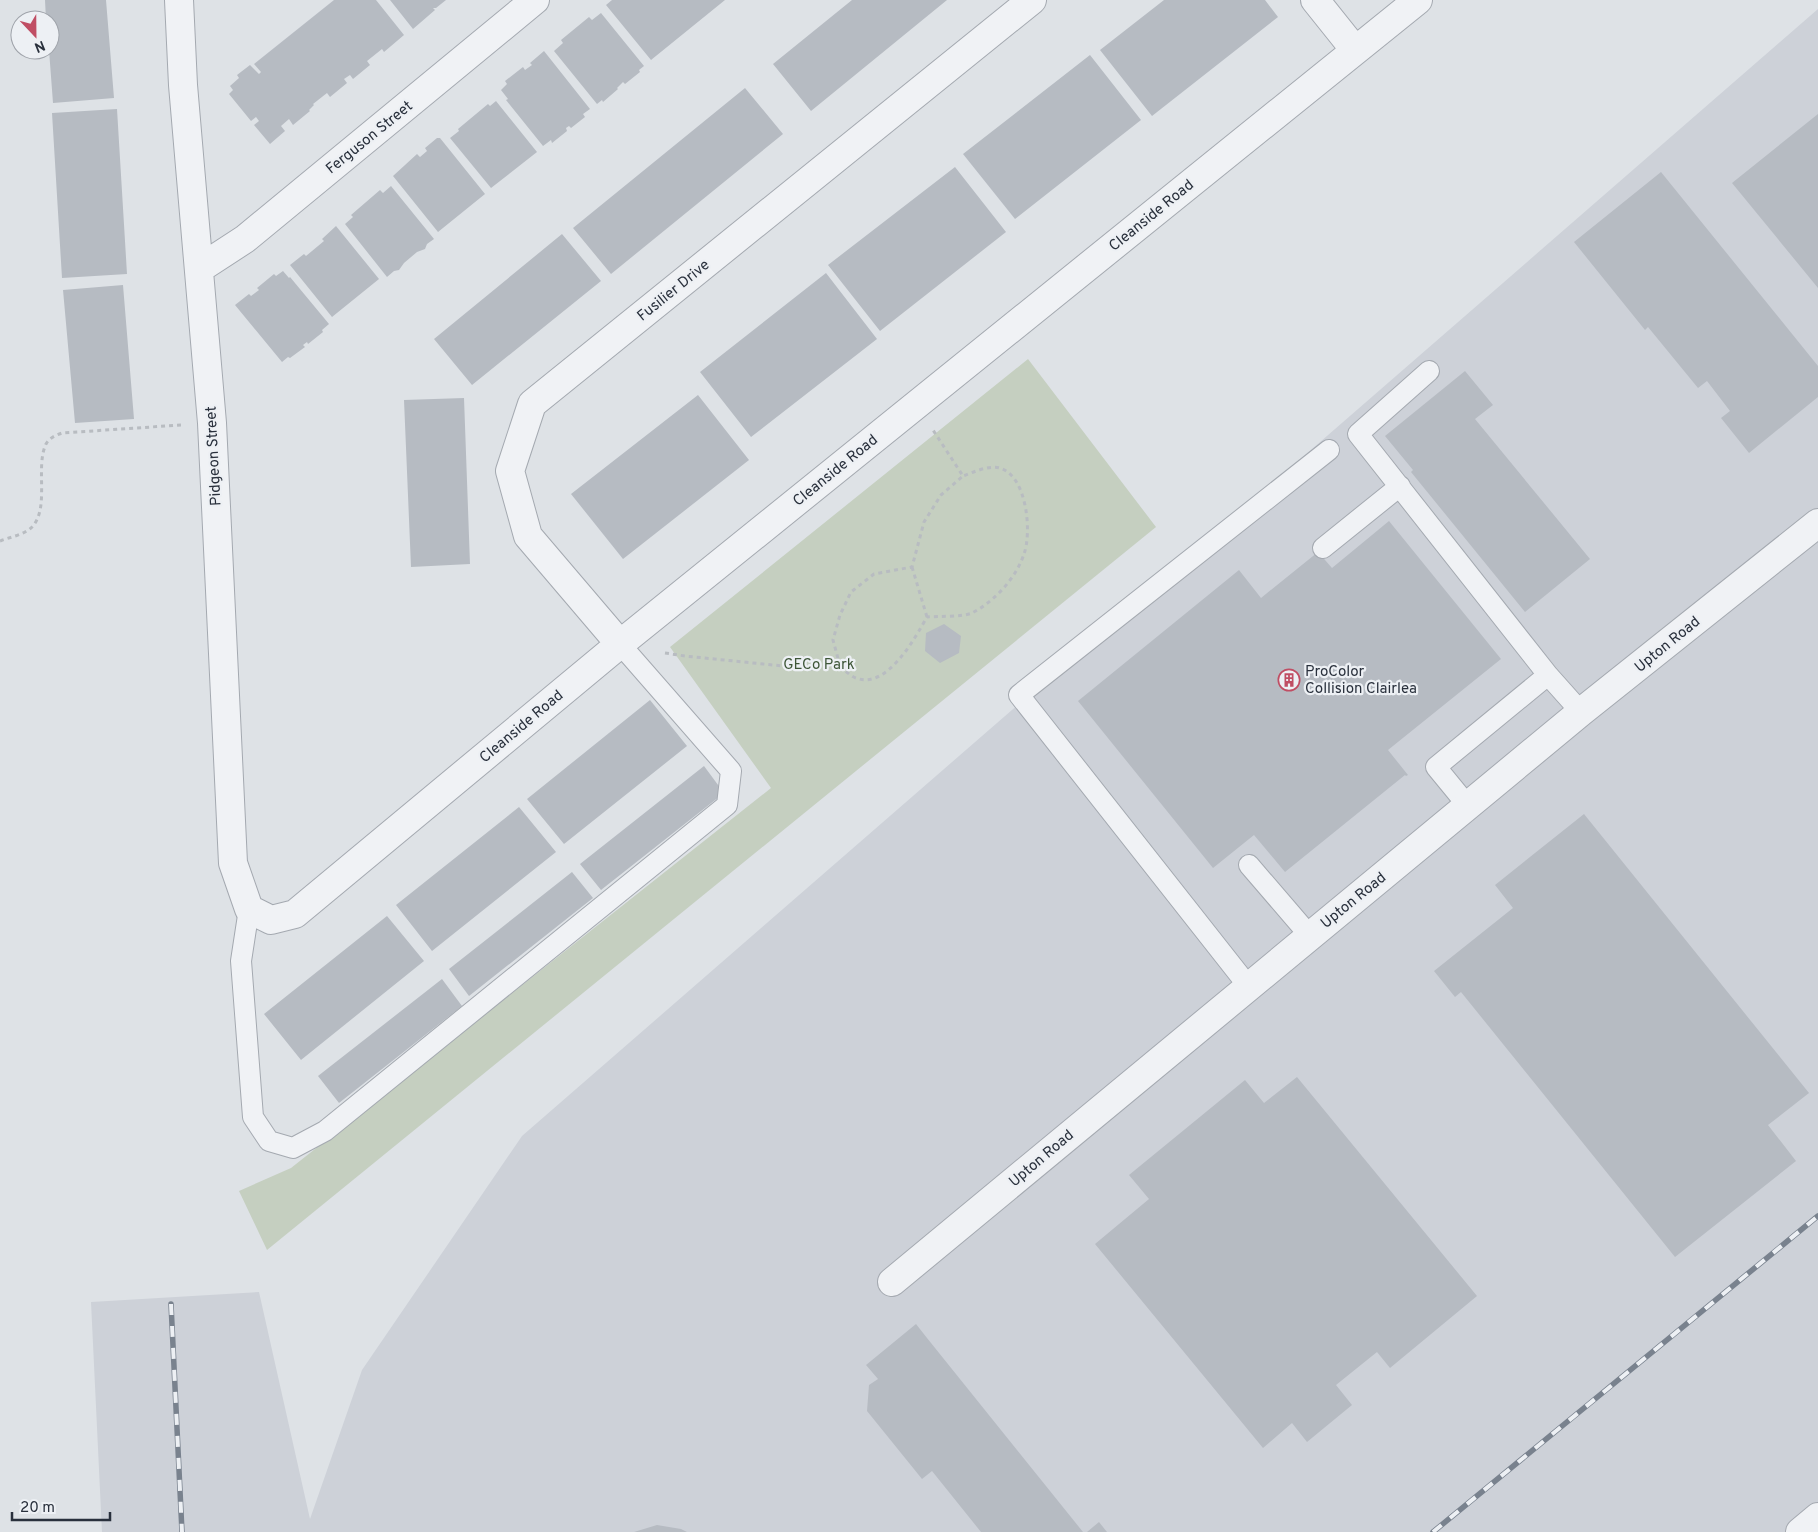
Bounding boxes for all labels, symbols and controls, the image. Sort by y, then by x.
north arrow [10,10,60,60]
text: N [31,36,47,55]
street label: Ferguson Street [323,97,417,179]
street label: Cleanside Road [1106,176,1198,256]
street label: Fusilier Drive [634,256,714,326]
street label: Pidgeon Street [202,406,227,506]
street label: Cleanside Road [790,431,882,511]
street label: Upton Road [1631,613,1705,677]
park label: GECo Park [783,656,855,675]
place label: ProColor Collision Clairlea [1305,663,1417,699]
building icon: ProColor Collision Clairlea [1277,668,1301,692]
street label: Cleanside Road [476,687,568,768]
street label: Upton Road [1317,869,1391,933]
street label: Upton Road [1006,1126,1078,1192]
scale bar [12,1490,110,1522]
text: 20 m [20,1499,55,1518]

